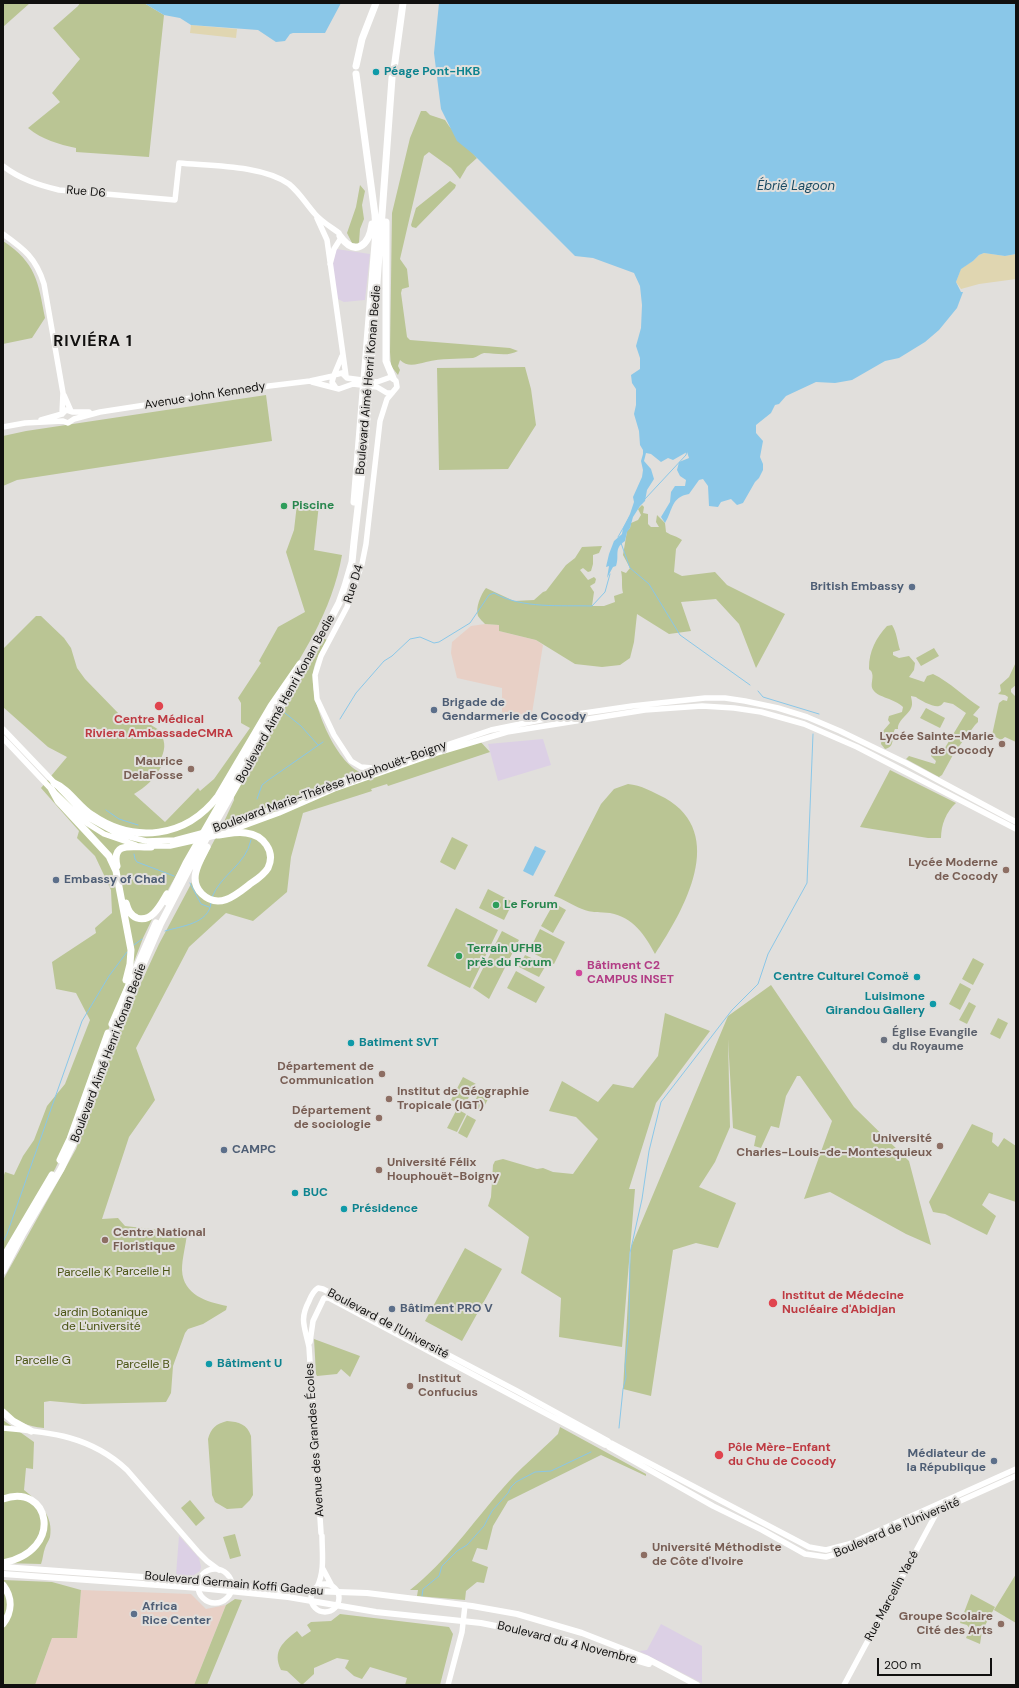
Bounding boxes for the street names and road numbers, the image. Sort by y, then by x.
street label: Rue D6 [66,183,106,201]
street label: Boulevard Aimé Henri Konan Bedie [354,285,384,475]
street label: Avenue John Kennedy [143,379,267,413]
street label: Rue D4 [341,563,367,605]
street label: Boulevard Aimé Henri Konan Bedie [234,612,338,786]
street label: Boulevard Marie-Thérèse Houphouët-Boigny [211,738,449,836]
street label: Boulevard Aimé Henri Konan Bedie [68,962,150,1144]
street label: Boulevard de l'Université [325,1286,451,1362]
street label: Avenue des Grandes Écoles [302,1363,328,1517]
street label: Boulevard de l'Université [832,1495,962,1561]
street label: Rue Marcelin Yacé [862,1548,922,1644]
street label: Boulevard Germain Koffi Gadeau [144,1569,324,1599]
street label: Boulevard du 4 Novembre [496,1619,638,1667]

